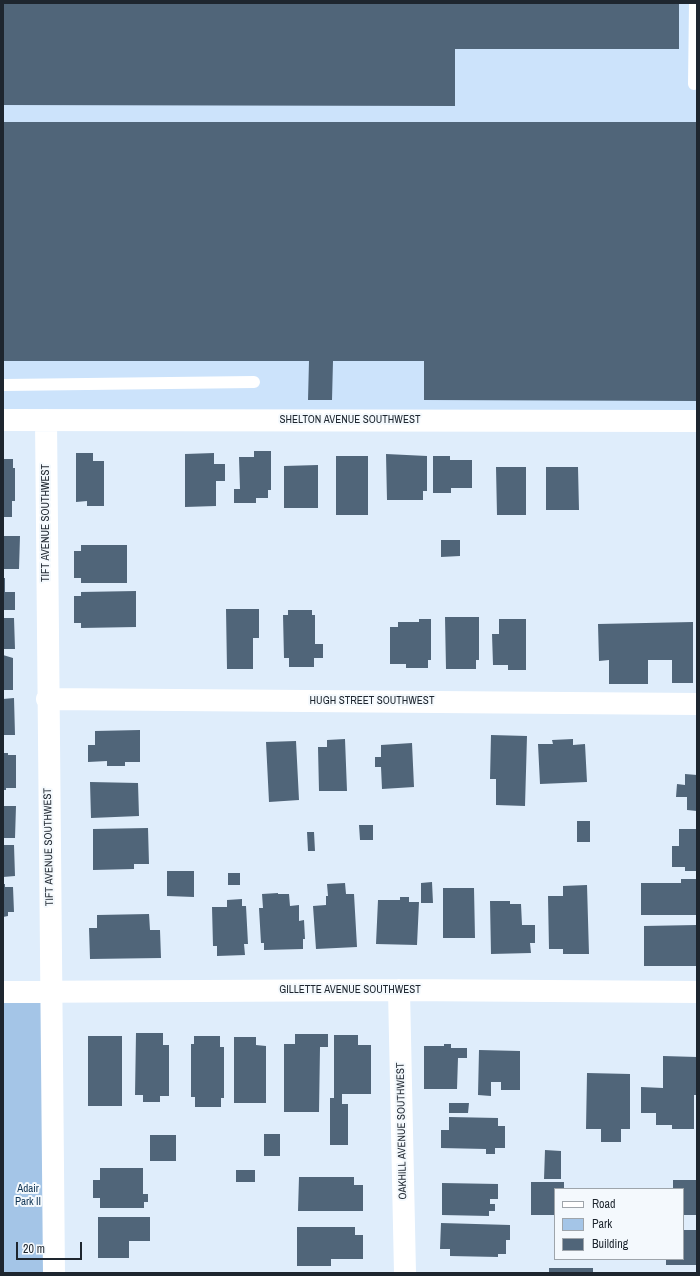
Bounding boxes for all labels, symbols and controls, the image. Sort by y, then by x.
street label: SHELTON AVENUE SOUTHWEST [280,413,420,427]
street label: TIFT AVENUE SOUTHWEST [39,464,53,582]
street label: HUGH STREET SOUTHWEST [310,694,434,708]
street label: TIFT AVENUE SOUTHWEST [41,788,57,906]
street label: GILLETTE AVENUE SOUTHWEST [279,983,421,997]
street label: OAKHILL AVENUE SOUTHWEST [394,1062,410,1200]
park label: Adair Park II [15,1182,41,1208]
legend [554,1188,684,1260]
text: Road [592,1196,616,1212]
text: Park [592,1216,612,1232]
scale bar [18,1234,84,1260]
text: Building [592,1236,628,1252]
text: 20 m [23,1241,45,1257]

